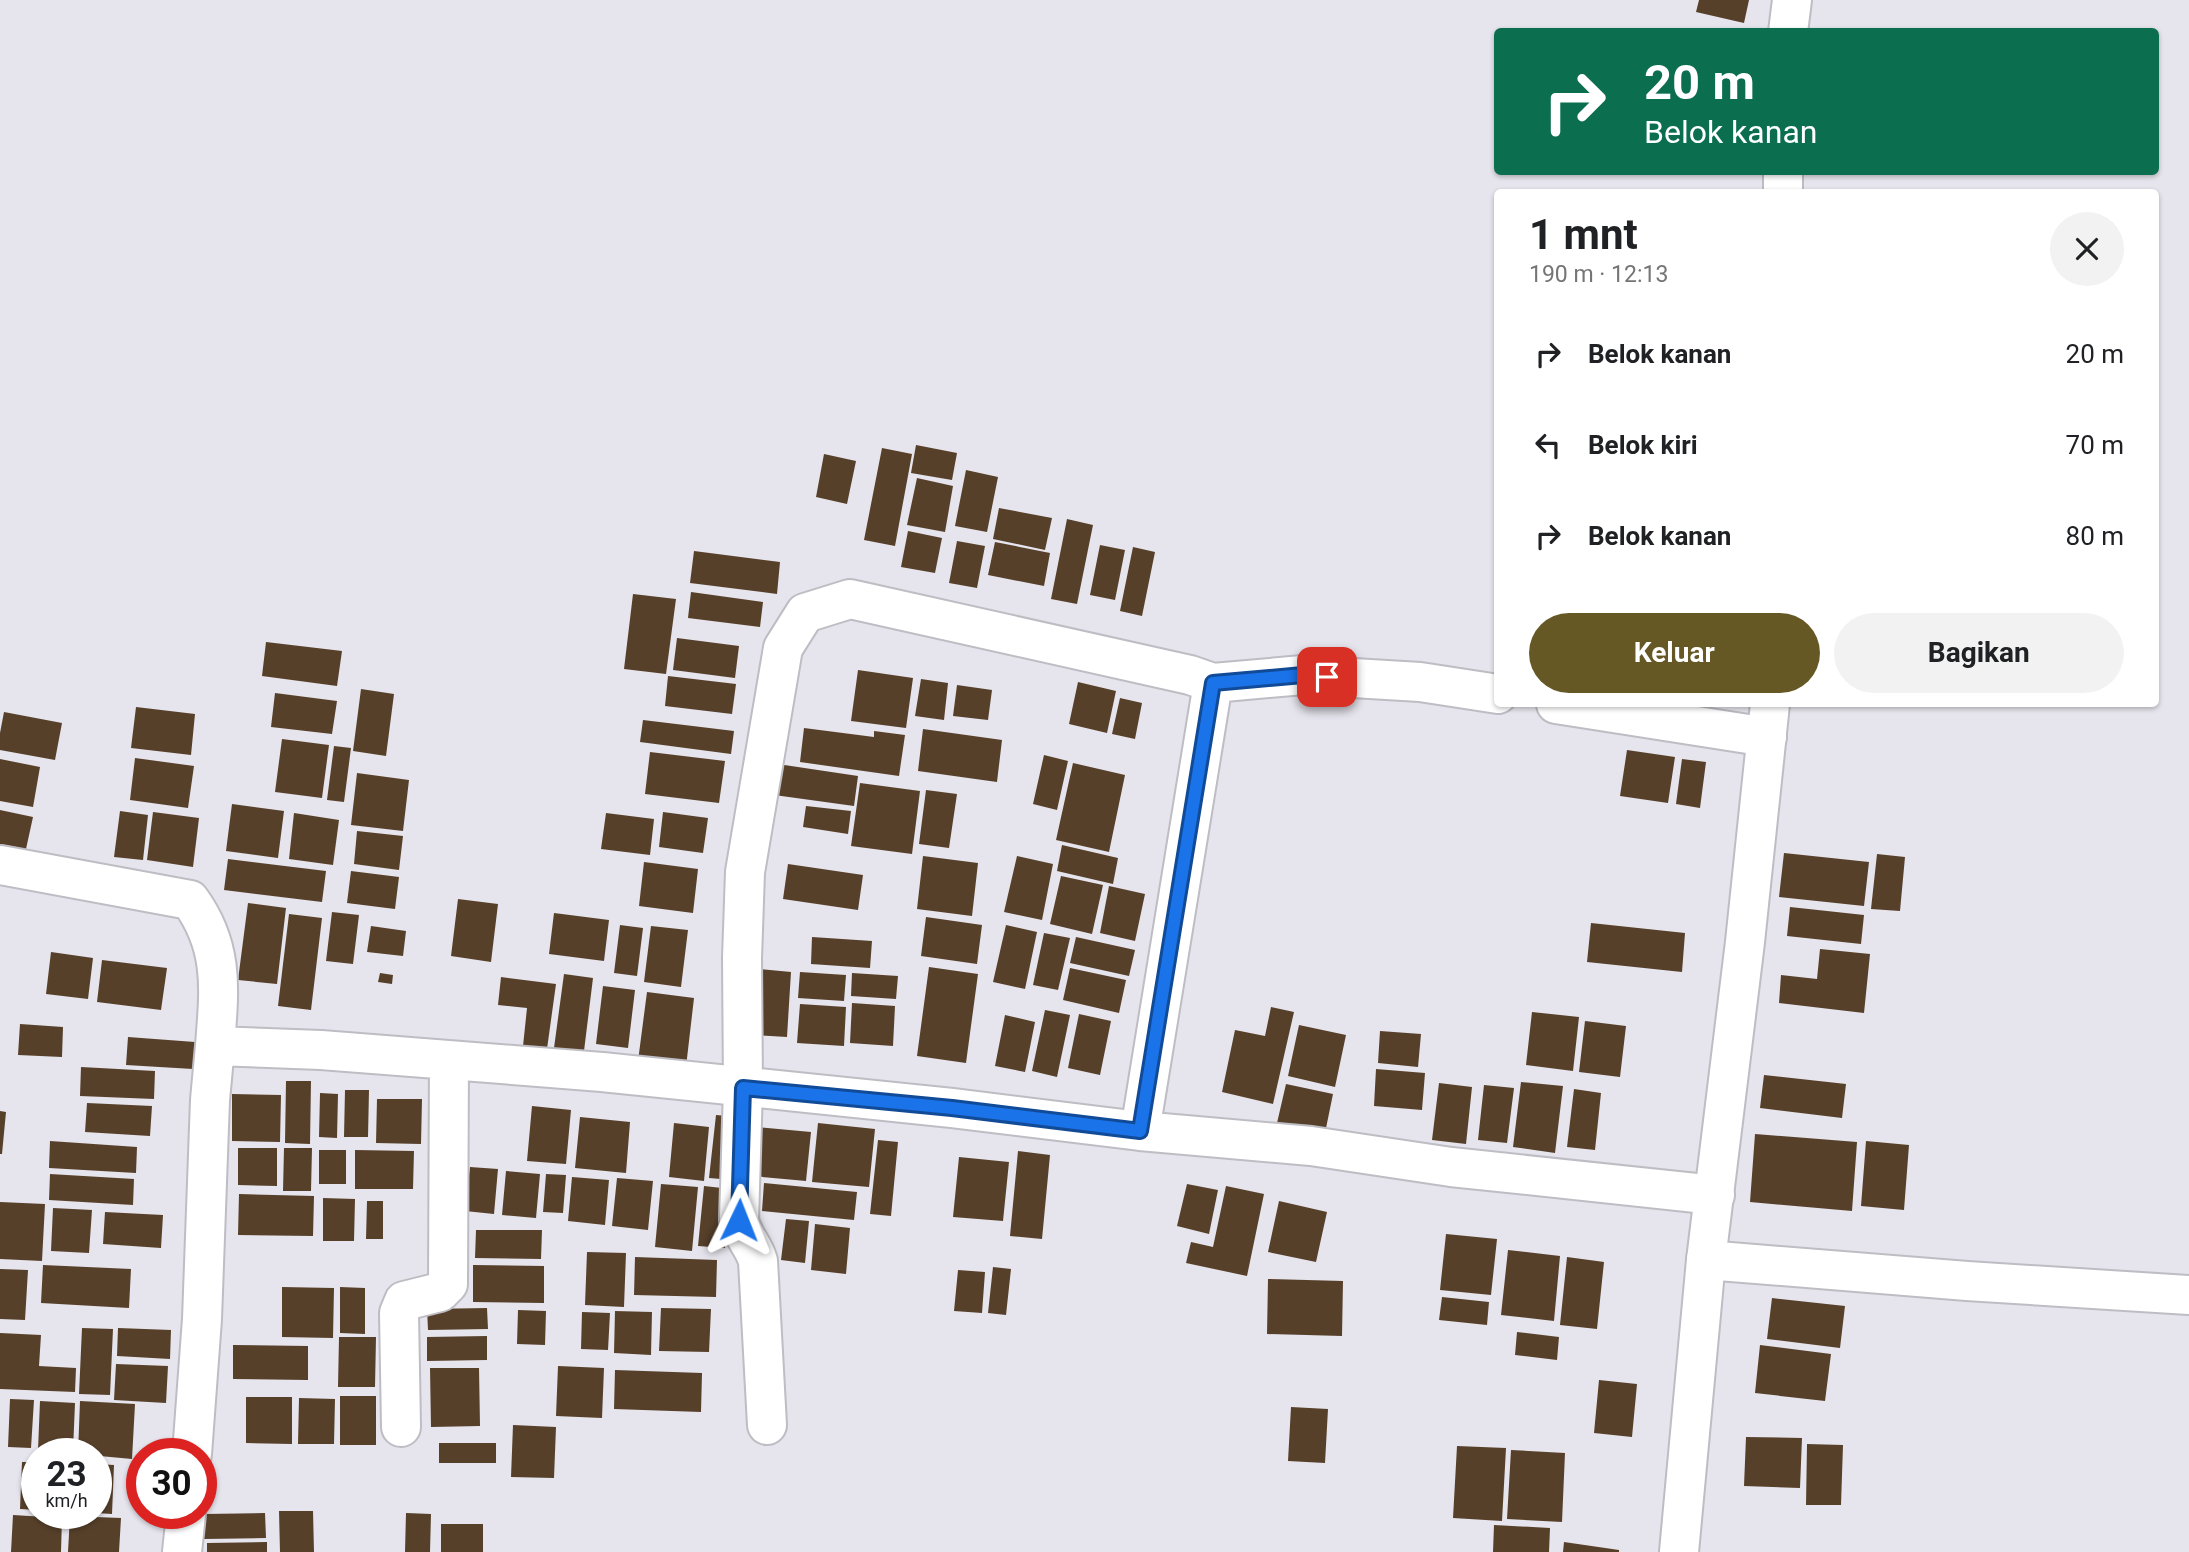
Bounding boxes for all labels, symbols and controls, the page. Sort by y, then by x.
text: 20 m [1644,54,1755,111]
icon: right [1529,56,1620,147]
text: Belok kanan [1644,113,1817,151]
text: 1 mnt [1529,210,1638,259]
button: close [2050,212,2124,286]
text: 190 m · 12:13 [1529,261,1668,288]
icon: right [1529,335,1567,373]
text: Belok kanan [1588,339,1731,369]
text: 20 m [2066,339,2124,369]
icon: left [1529,426,1567,464]
text: Belok kiri [1588,430,1698,460]
text: 70 m [2066,430,2124,460]
icon: right [1529,517,1567,555]
text: Belok kanan [1588,521,1731,551]
text: 80 m [2066,521,2124,551]
button: Keluar [1529,613,1820,693]
button: Bagikan [1834,613,2124,693]
pin [1297,647,1357,707]
icon: arrive [1308,658,1346,696]
position arrow [702,1183,776,1257]
speed limit sign: 30 [126,1438,217,1529]
text: 23 [46,1454,87,1495]
text: km/h [45,1490,88,1511]

